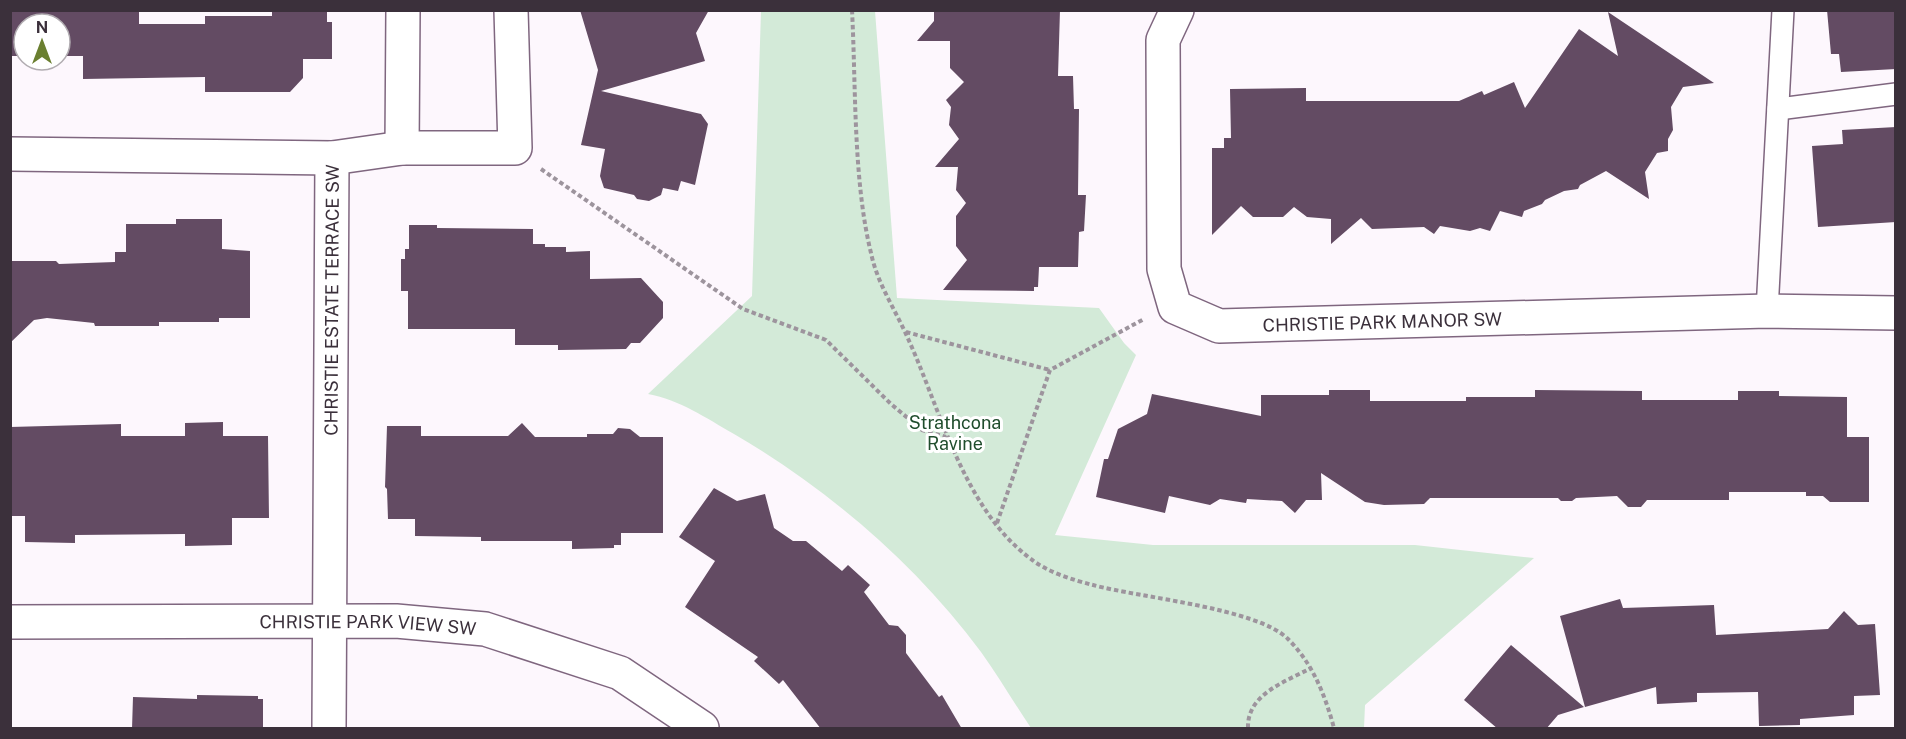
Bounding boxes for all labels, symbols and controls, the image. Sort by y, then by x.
north arrow [12,12,72,72]
text: N [36,18,48,37]
street label: CHRISTIE ESTATE TERRACE SW [320,164,342,436]
street label: CHRISTIE PARK MANOR SW [1262,308,1502,335]
park label: Strathcona Ravine [909,412,1001,454]
street label: CHRISTIE PARK VIEW SW [259,610,477,639]

